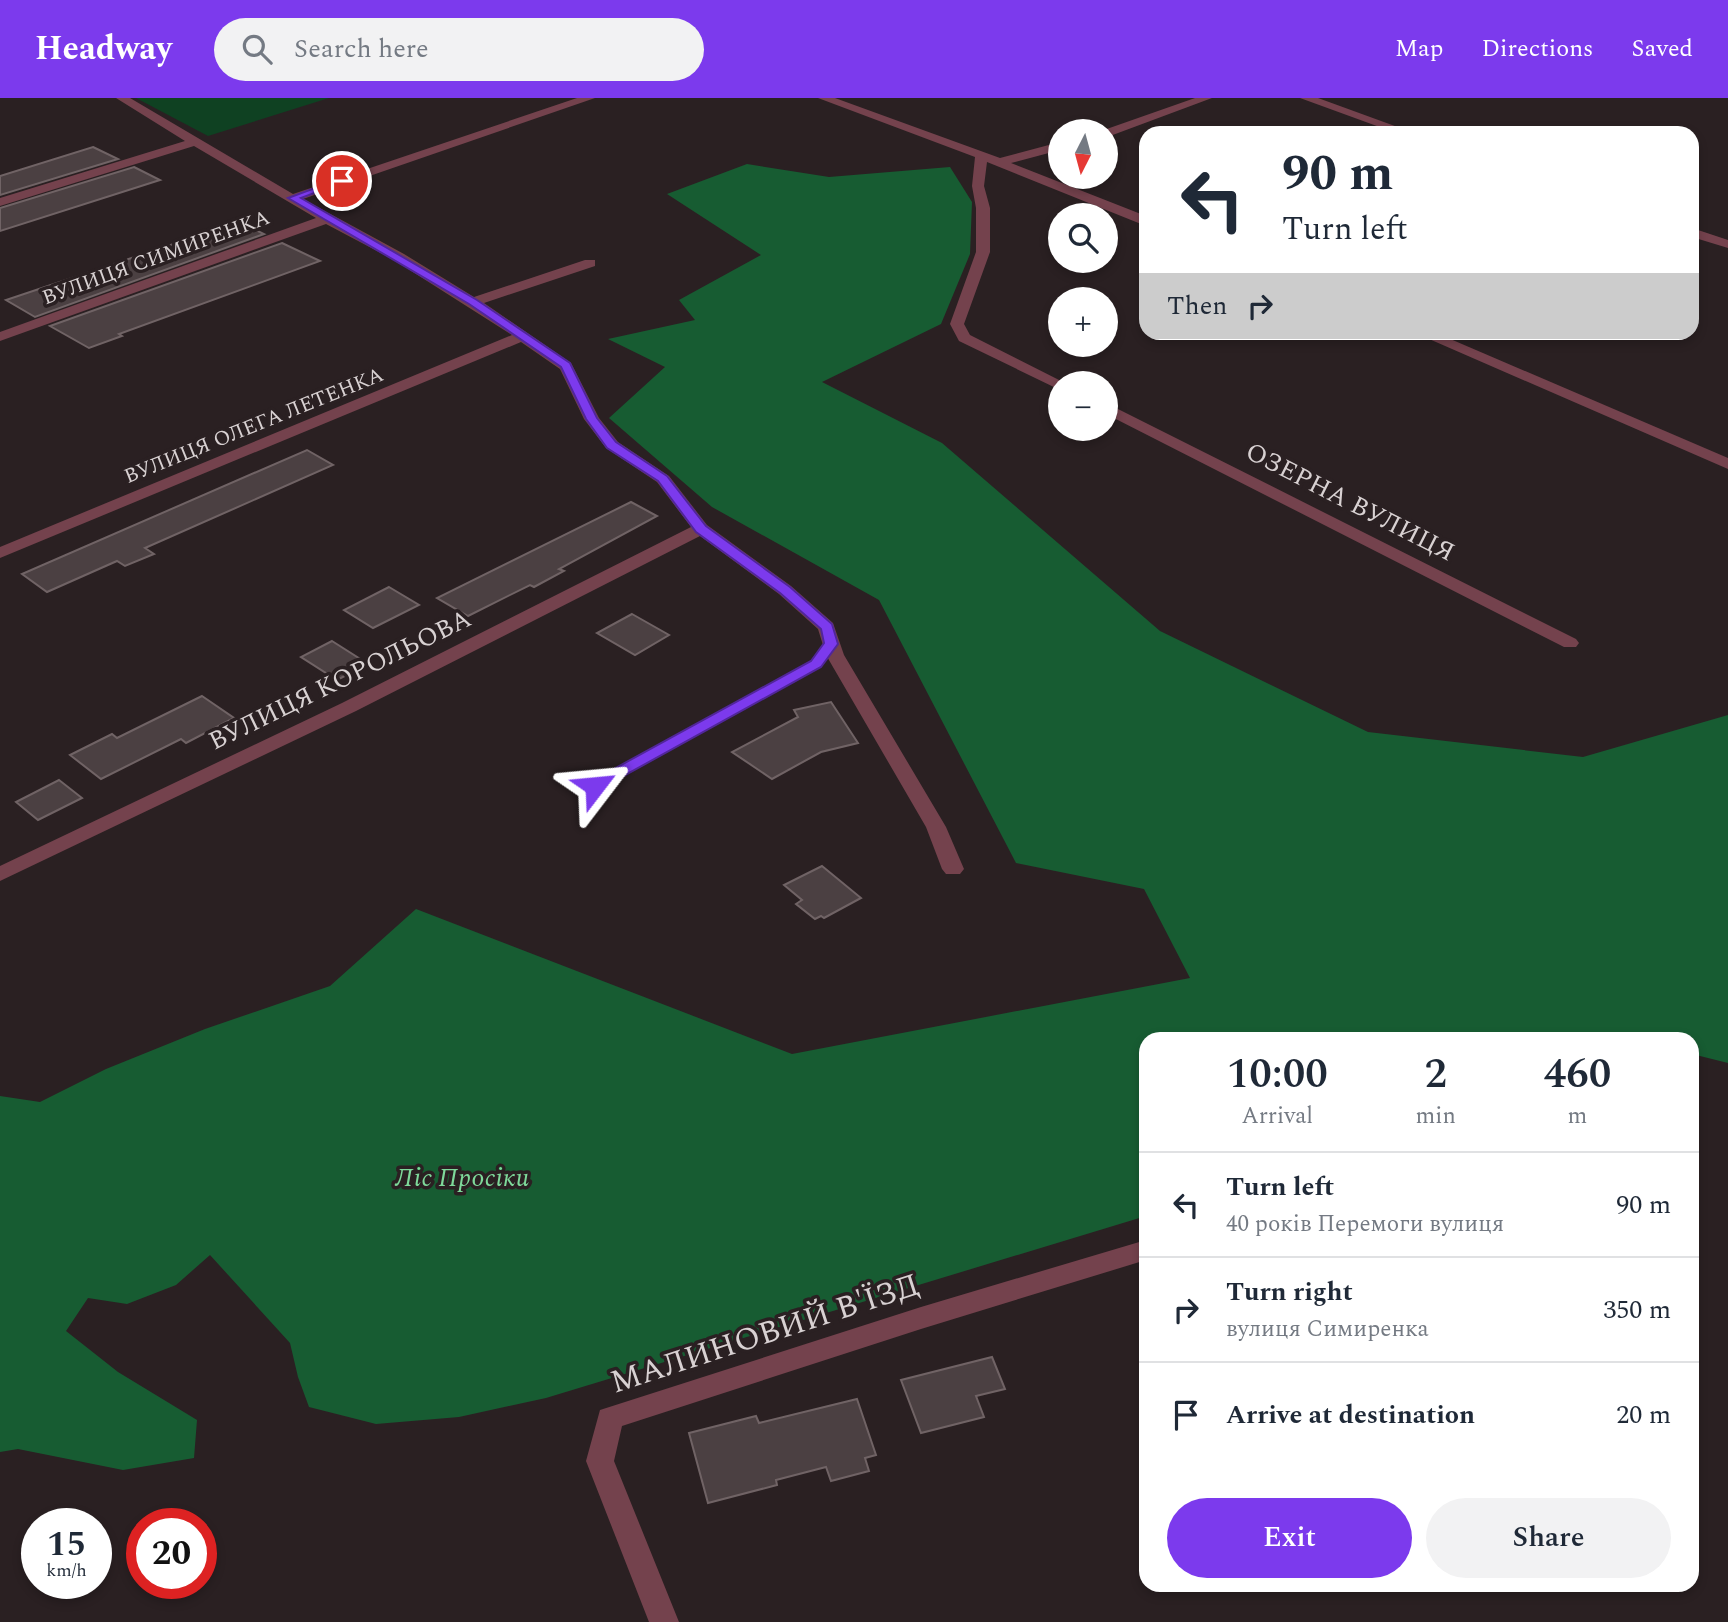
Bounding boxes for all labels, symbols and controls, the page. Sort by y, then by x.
search box [214,18,704,81]
text: Headway [35,24,172,74]
text: Search here [294,29,429,69]
icon: search [238,30,276,68]
text: Map [1395,31,1443,67]
text: Directions [1481,31,1593,67]
text: Saved [1631,31,1693,67]
north arrow [1048,119,1118,189]
map controls [1048,119,1118,441]
text: 90 m [1282,137,1393,212]
pin [312,151,372,211]
icon: left [1167,154,1258,245]
icon: arrive [323,162,361,200]
street label: ВУЛИЦЯ СИМИРЕНКА [38,202,275,314]
button: search [1048,203,1118,273]
text: Turn left [1282,205,1408,254]
text: Then [1167,286,1227,326]
button: + [1048,287,1118,357]
icon: right [1241,287,1279,325]
street label: ВУЛИЦЯ ОЛЕГА ЛЕТЕНКА [119,359,389,493]
button: − [1048,371,1118,441]
street label: ОЗЕРНА ВУЛИЦЯ [1238,432,1462,572]
street label: ВУЛИЦЯ КОРОЛЬОВА [202,599,478,761]
position arrow [558,749,632,823]
text: 10:00 [1227,1043,1328,1106]
text: 2 [1424,1043,1447,1106]
text: 460 [1544,1043,1611,1106]
text: Arrival [1241,1099,1313,1134]
text: min [1416,1099,1456,1134]
text: m [1568,1099,1587,1134]
park label: Ліс Просіки [394,1158,529,1198]
text: Turn left [1226,1167,1334,1207]
text: 90 m [1616,1185,1671,1225]
icon: left [1167,1186,1205,1224]
text: 40 років Перемоги вулиця [1226,1207,1504,1242]
street label: МАЛИНОВИЙ В'ЇЗД [604,1261,926,1407]
text: Turn right [1226,1272,1353,1312]
text: 350 m [1603,1290,1671,1330]
icon: right [1167,1291,1205,1329]
text: вулиця Симиренка [1226,1312,1429,1347]
text: Arrive at destination [1226,1395,1475,1435]
text: 20 m [1616,1395,1671,1435]
icon: arrive [1167,1396,1205,1434]
button: Exit [1167,1498,1412,1578]
button: Share [1426,1498,1671,1578]
speed limit sign: 20 [126,1508,217,1599]
text: 15 [47,1518,86,1571]
text: km/h [46,1557,87,1584]

